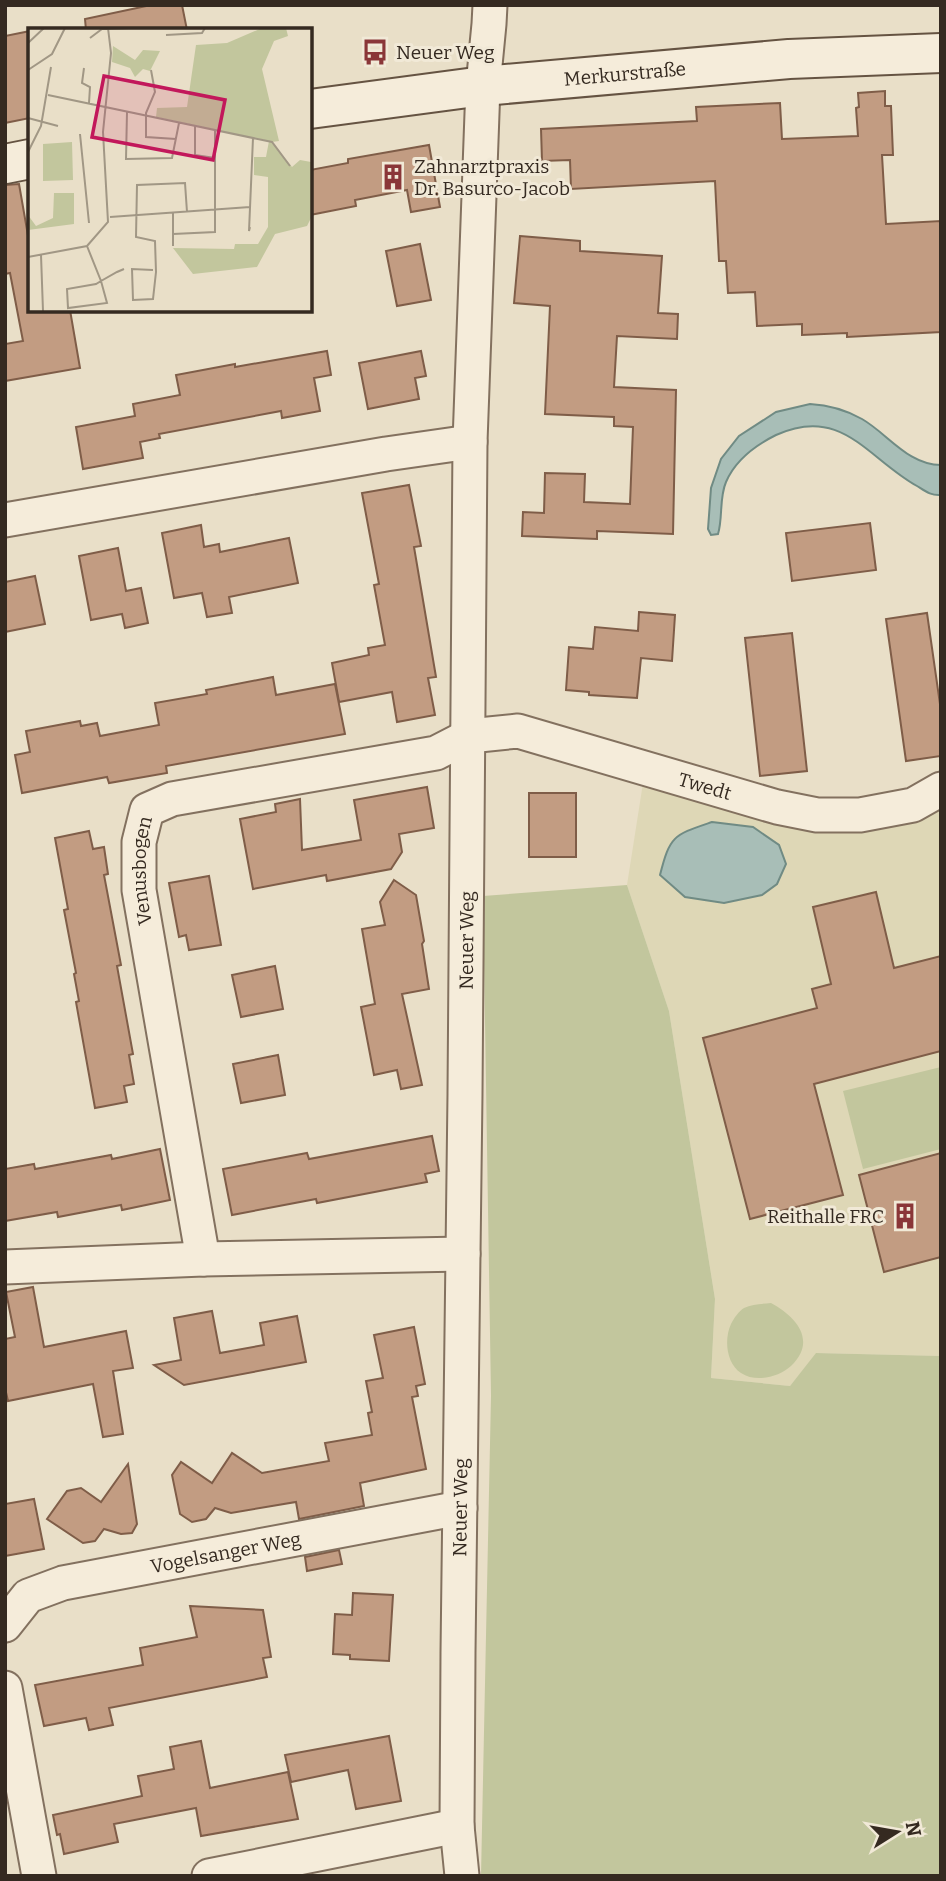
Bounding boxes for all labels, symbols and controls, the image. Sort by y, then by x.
inset map [28,28,312,312]
bus stop icon: Neuer Weg [360,37,390,67]
place label: Neuer Weg [396,41,495,64]
street label: Merkurstraße [563,57,687,91]
place label: Zahnarztpraxis Dr. Basurco-Jacob [414,155,570,200]
building icon: Zahnarztpraxis Dr. Basurco-Jacob [378,162,408,192]
street label: Twedt [676,768,734,805]
street label: Venusbogen [128,814,157,927]
street label: Neuer Weg [455,891,479,990]
building icon: Reithalle FRC [890,1201,920,1231]
place label: Reithalle FRC [767,1205,884,1228]
street label: Neuer Weg [448,1457,472,1557]
street label: Vogelsanger Weg [149,1527,303,1578]
north arrow [862,1797,932,1867]
text: N [901,1819,926,1839]

